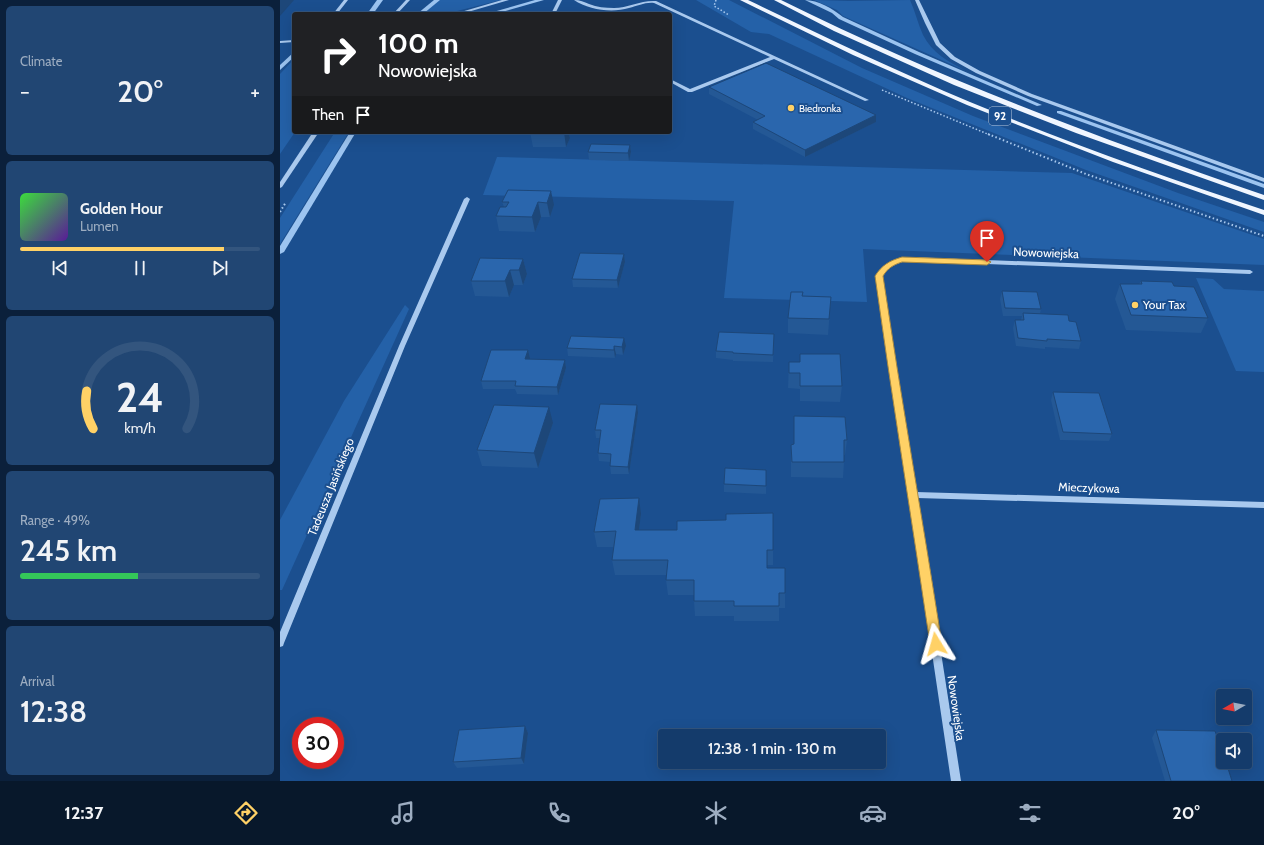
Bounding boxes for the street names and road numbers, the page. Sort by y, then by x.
road number: 92 [989,107,1011,125]
street label: Nowowiejska [1013,244,1079,261]
street label: Tadeusza Jasińskiego [304,435,357,538]
street label: Mieczykowa [1058,479,1120,496]
street label: Nowowiejska [944,674,969,742]

